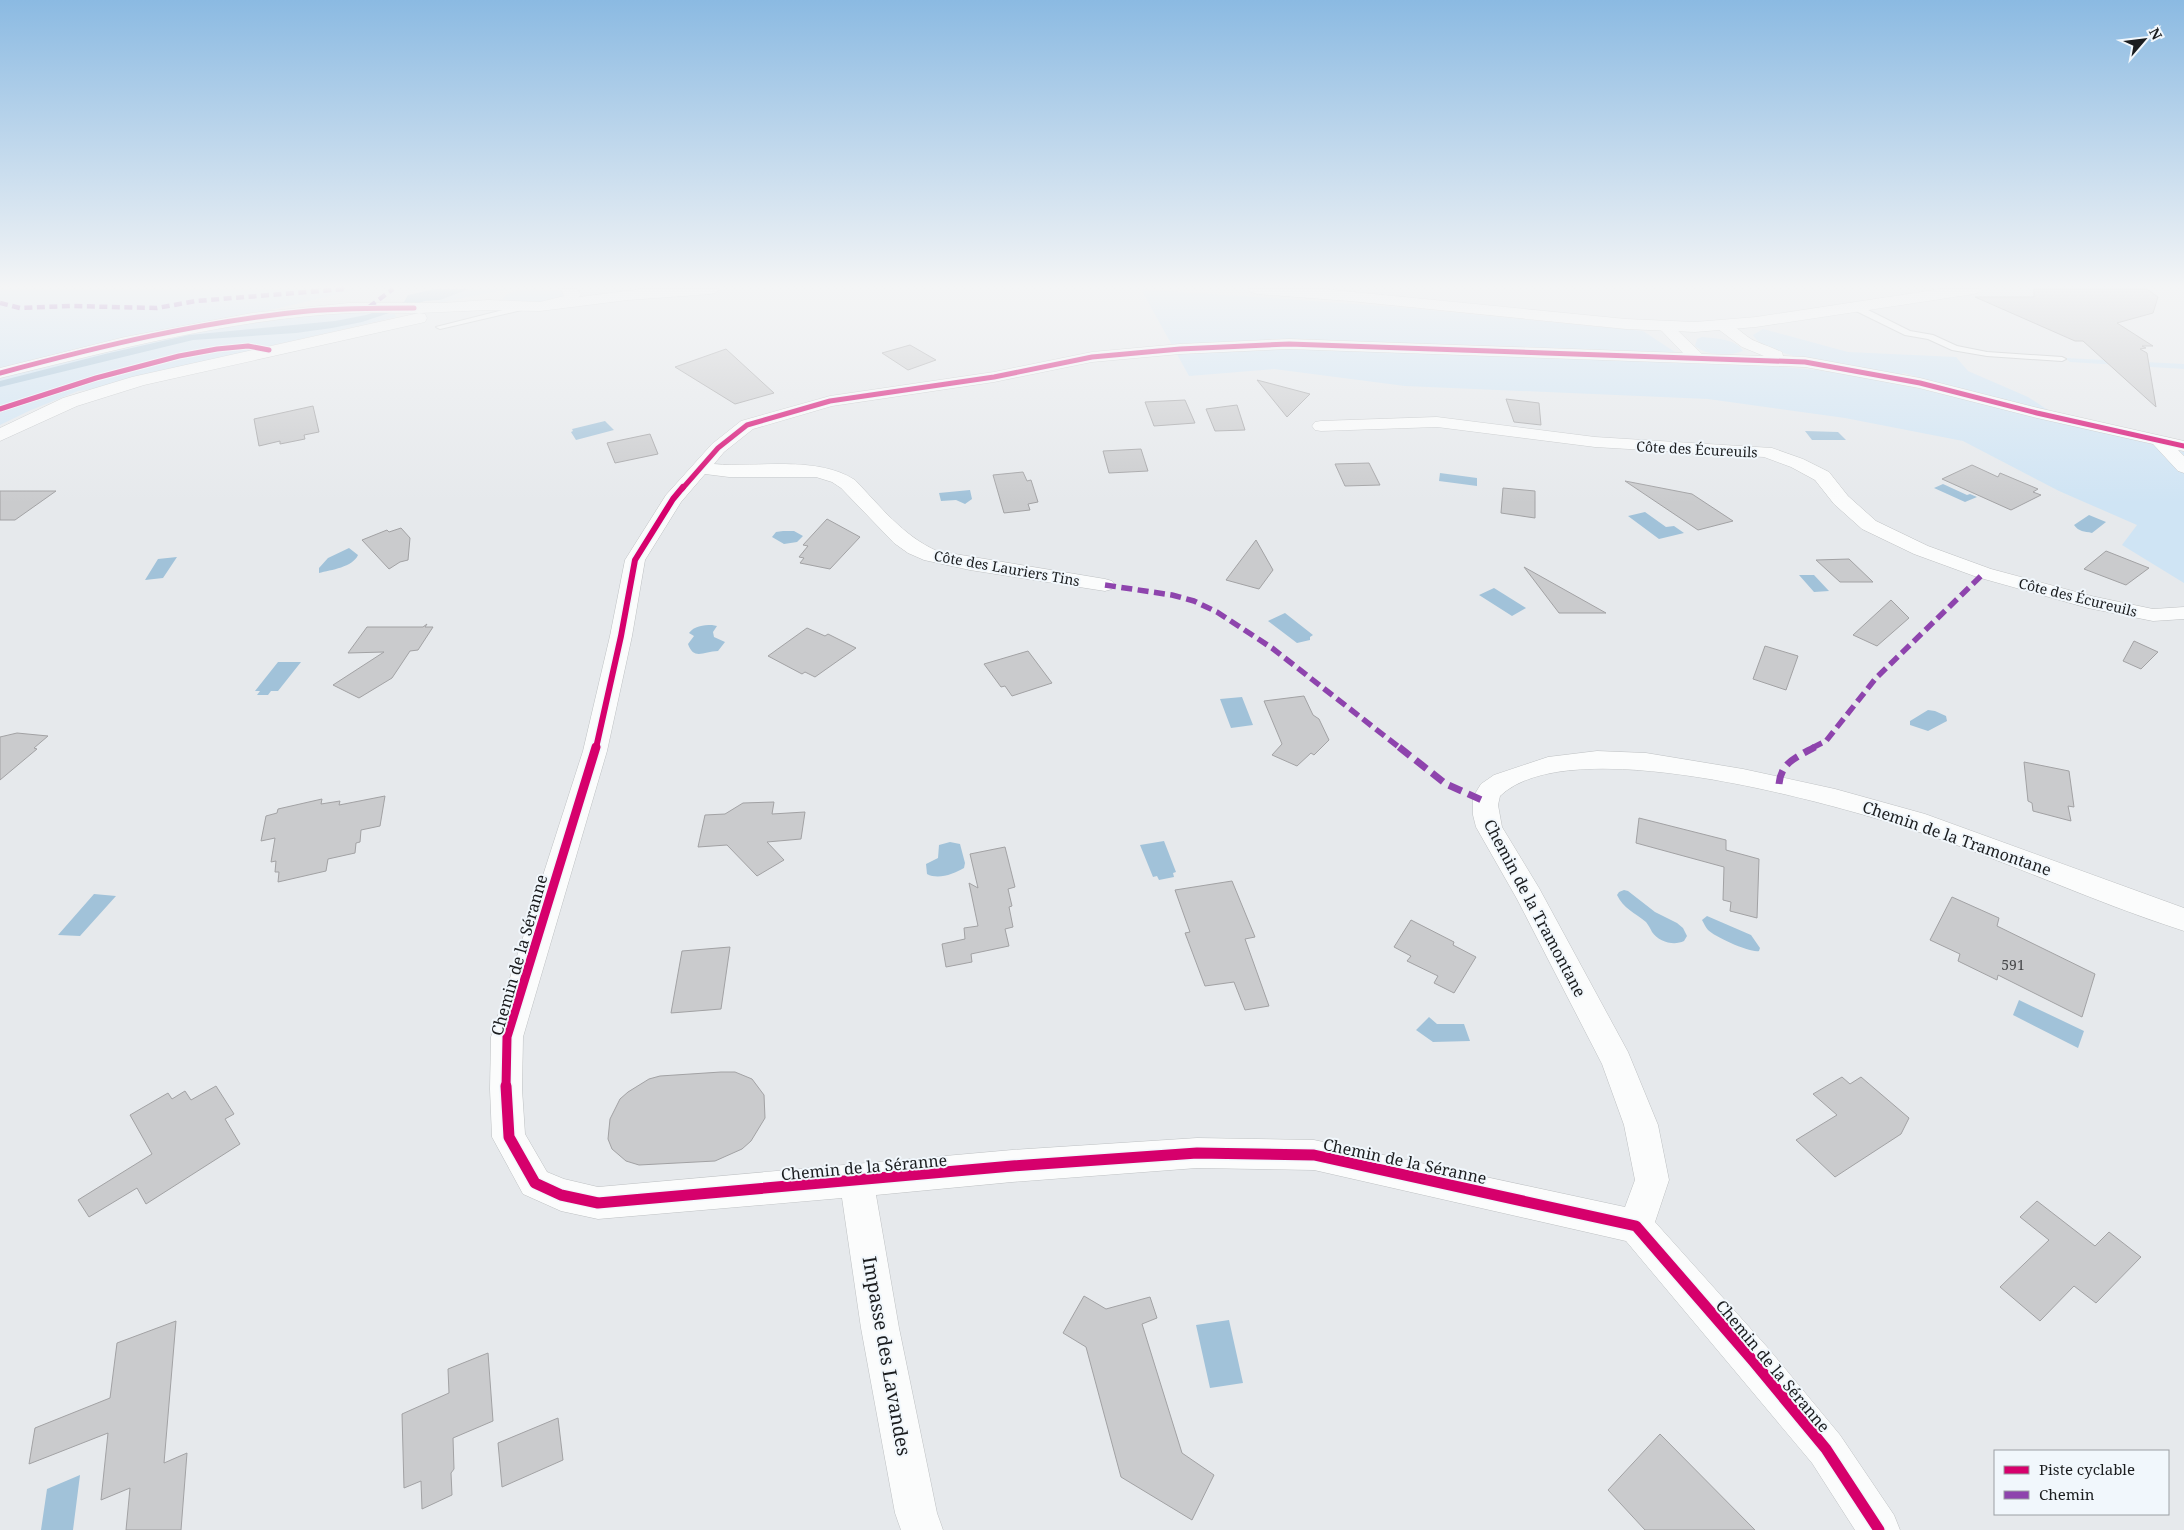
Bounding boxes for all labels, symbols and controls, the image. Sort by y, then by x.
north arrow [2119,15,2169,65]
text: N [2145,24,2167,43]
street label: Côte des Écureuils [1636,436,1758,462]
street label: Côte des Lauriers Tins [933,546,1081,590]
street label: Côte des Écureuils [2017,573,2139,621]
street label: Chemin de la Tramontane [1860,795,2054,881]
street label: Chemin de la Tramontane [1479,815,1591,1001]
street label: Chemin de la Séranne [485,872,553,1038]
house number: 591 [2001,955,2025,974]
street label: Chemin de la Séranne [1321,1133,1489,1189]
street label: Chemin de la Séranne [780,1149,948,1185]
street label: Impasse des Lavandes [857,1254,917,1458]
street label: Chemin de la Séranne [1711,1295,1835,1437]
legend [1994,1450,2169,1515]
text: Piste cyclable [2039,1459,2135,1479]
text: Chemin [2039,1484,2095,1504]

